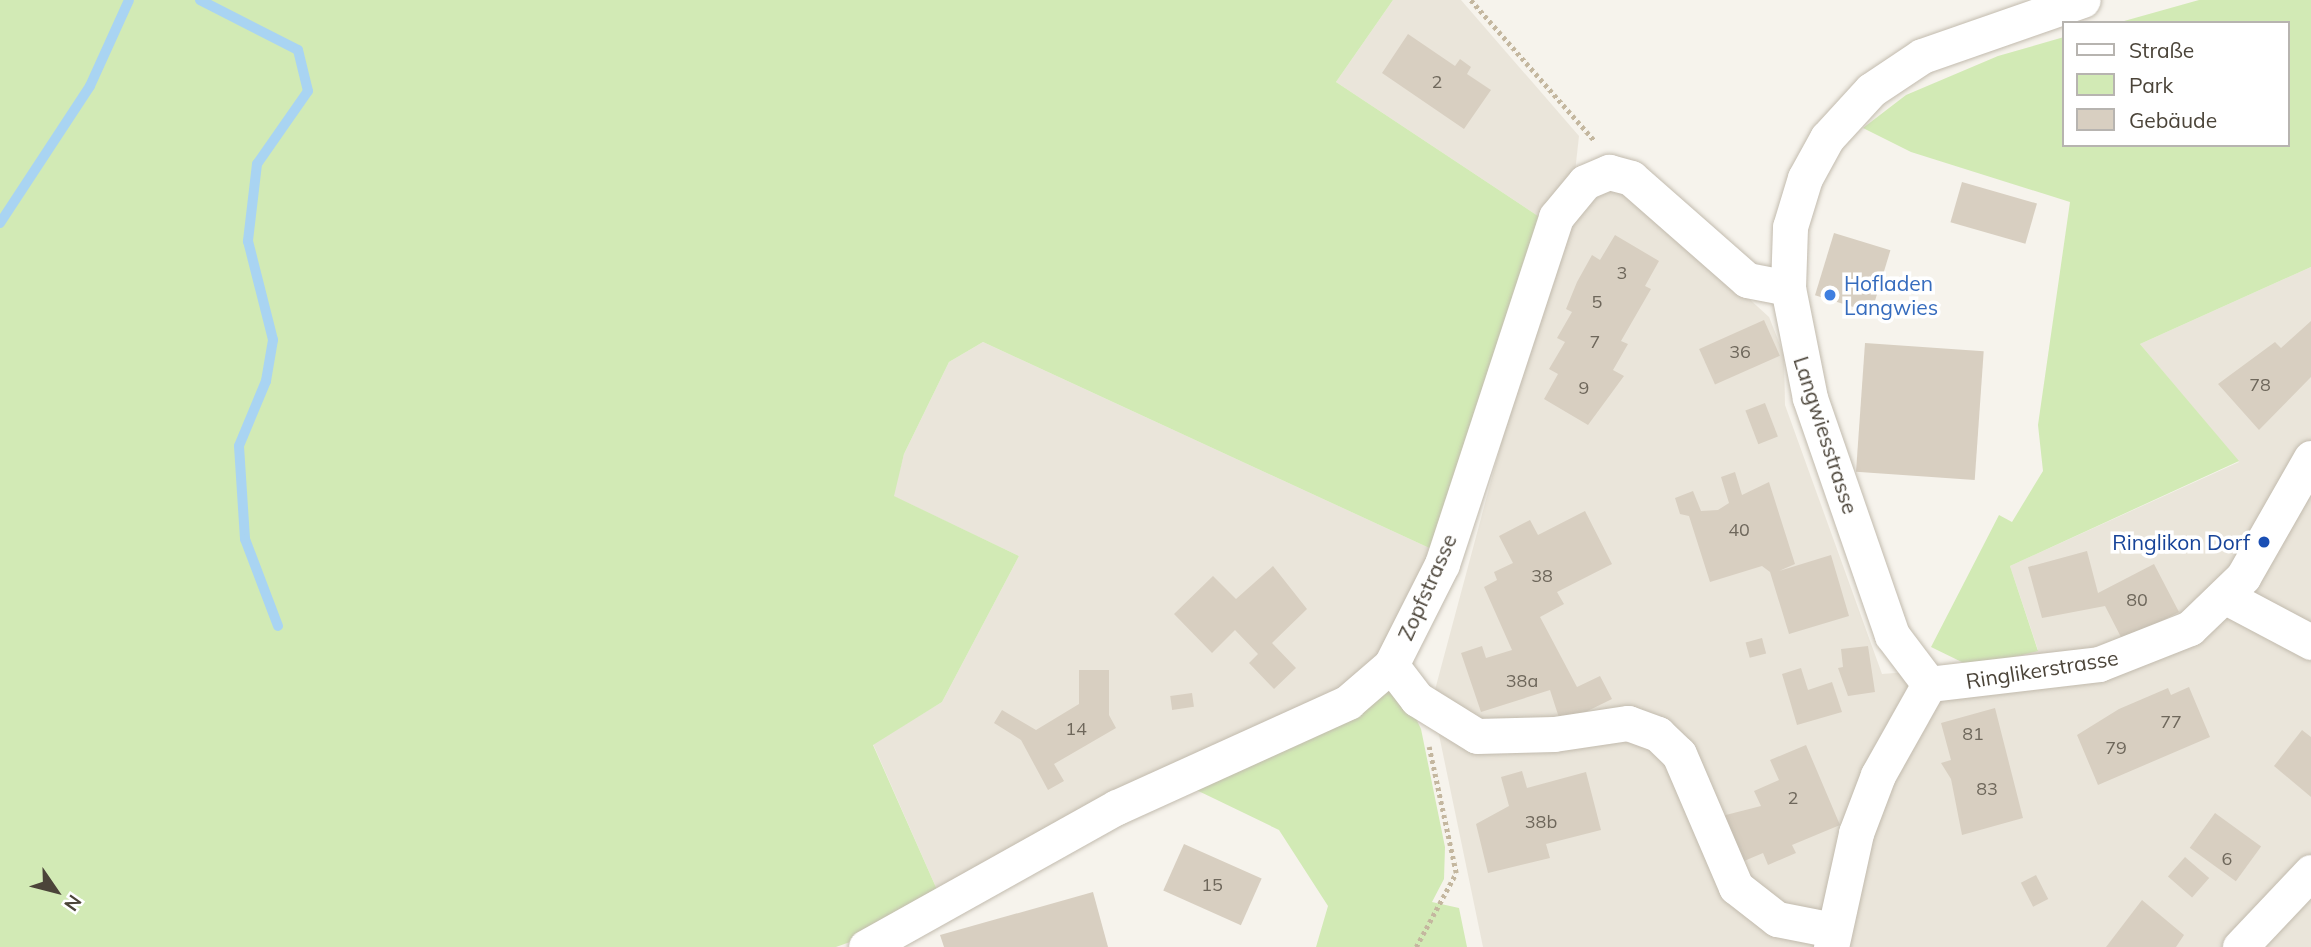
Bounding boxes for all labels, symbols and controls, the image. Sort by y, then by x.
legend [2062,21,2290,147]
text: Straße [2129,37,2194,63]
house number: 2 [1432,71,1442,93]
text: Park [2129,72,2173,98]
text: Gebäude [2129,107,2217,133]
house number: 3 [1617,262,1627,284]
place label: Hofladen Langwies [1844,270,1938,320]
marker: Hofladen Langwies [1822,287,1838,303]
house number: 5 [1592,291,1602,313]
house number: 7 [1590,331,1600,353]
house number: 36 [1729,341,1751,363]
street label: Langwiesstrasse [1789,353,1863,517]
house number: 78 [2249,374,2271,396]
house number: 9 [1579,377,1589,399]
house number: 40 [1728,519,1750,541]
place label: Ringlikon Dorf [2112,529,2250,555]
street label: Zopfstrasse [1392,530,1462,644]
marker: Ringlikon Dorf [2256,534,2272,550]
house number: 38 [1531,565,1553,587]
house number: 80 [2126,589,2148,611]
street label: Ringlikerstrasse [1964,645,2120,693]
house number: 38a [1506,670,1538,692]
house number: 77 [2160,711,2182,733]
house number: 14 [1065,718,1087,740]
house number: 81 [1962,723,1984,745]
house number: 79 [2105,737,2127,759]
house number: 83 [1976,778,1998,800]
house number: 2 [1788,787,1798,809]
house number: 38b [1525,811,1557,833]
house number: 6 [2222,848,2232,870]
north arrow [21,856,91,926]
house number: 15 [1201,874,1223,896]
text: N [59,890,87,916]

